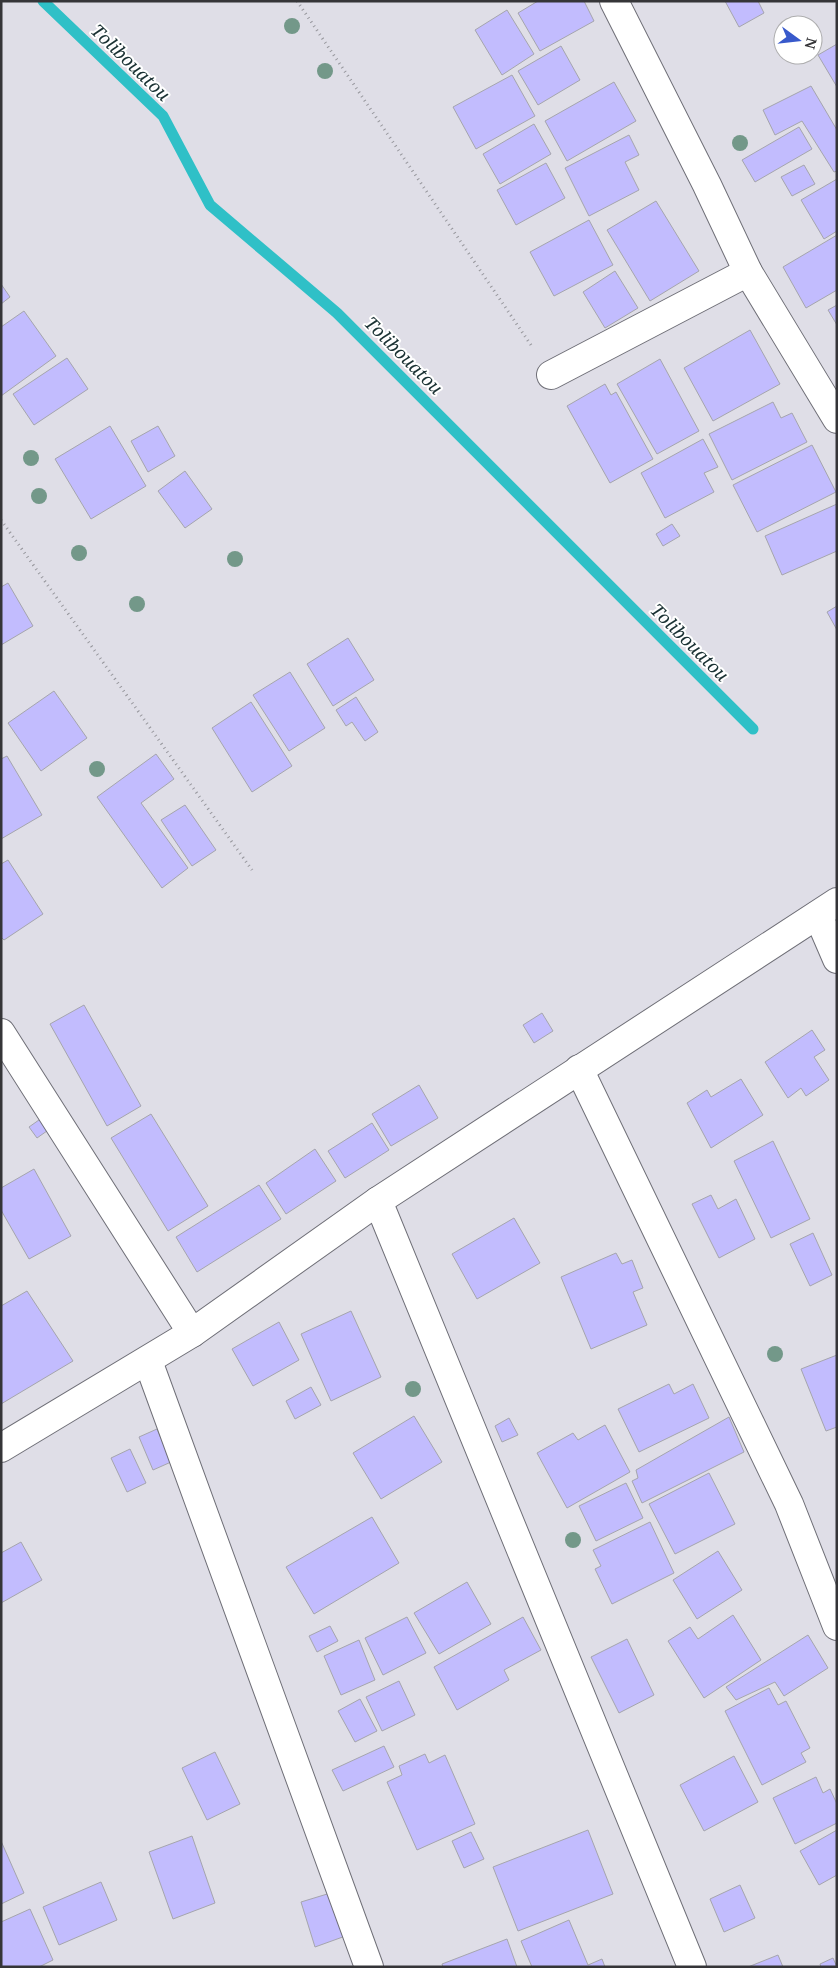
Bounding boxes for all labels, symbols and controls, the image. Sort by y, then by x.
north arrow [773,15,823,65]
water label: Tolibouatou [86,18,176,106]
text: N [800,36,822,51]
water label: Tolibouatou [360,311,448,399]
water label: Tolibouatou [646,598,734,686]

